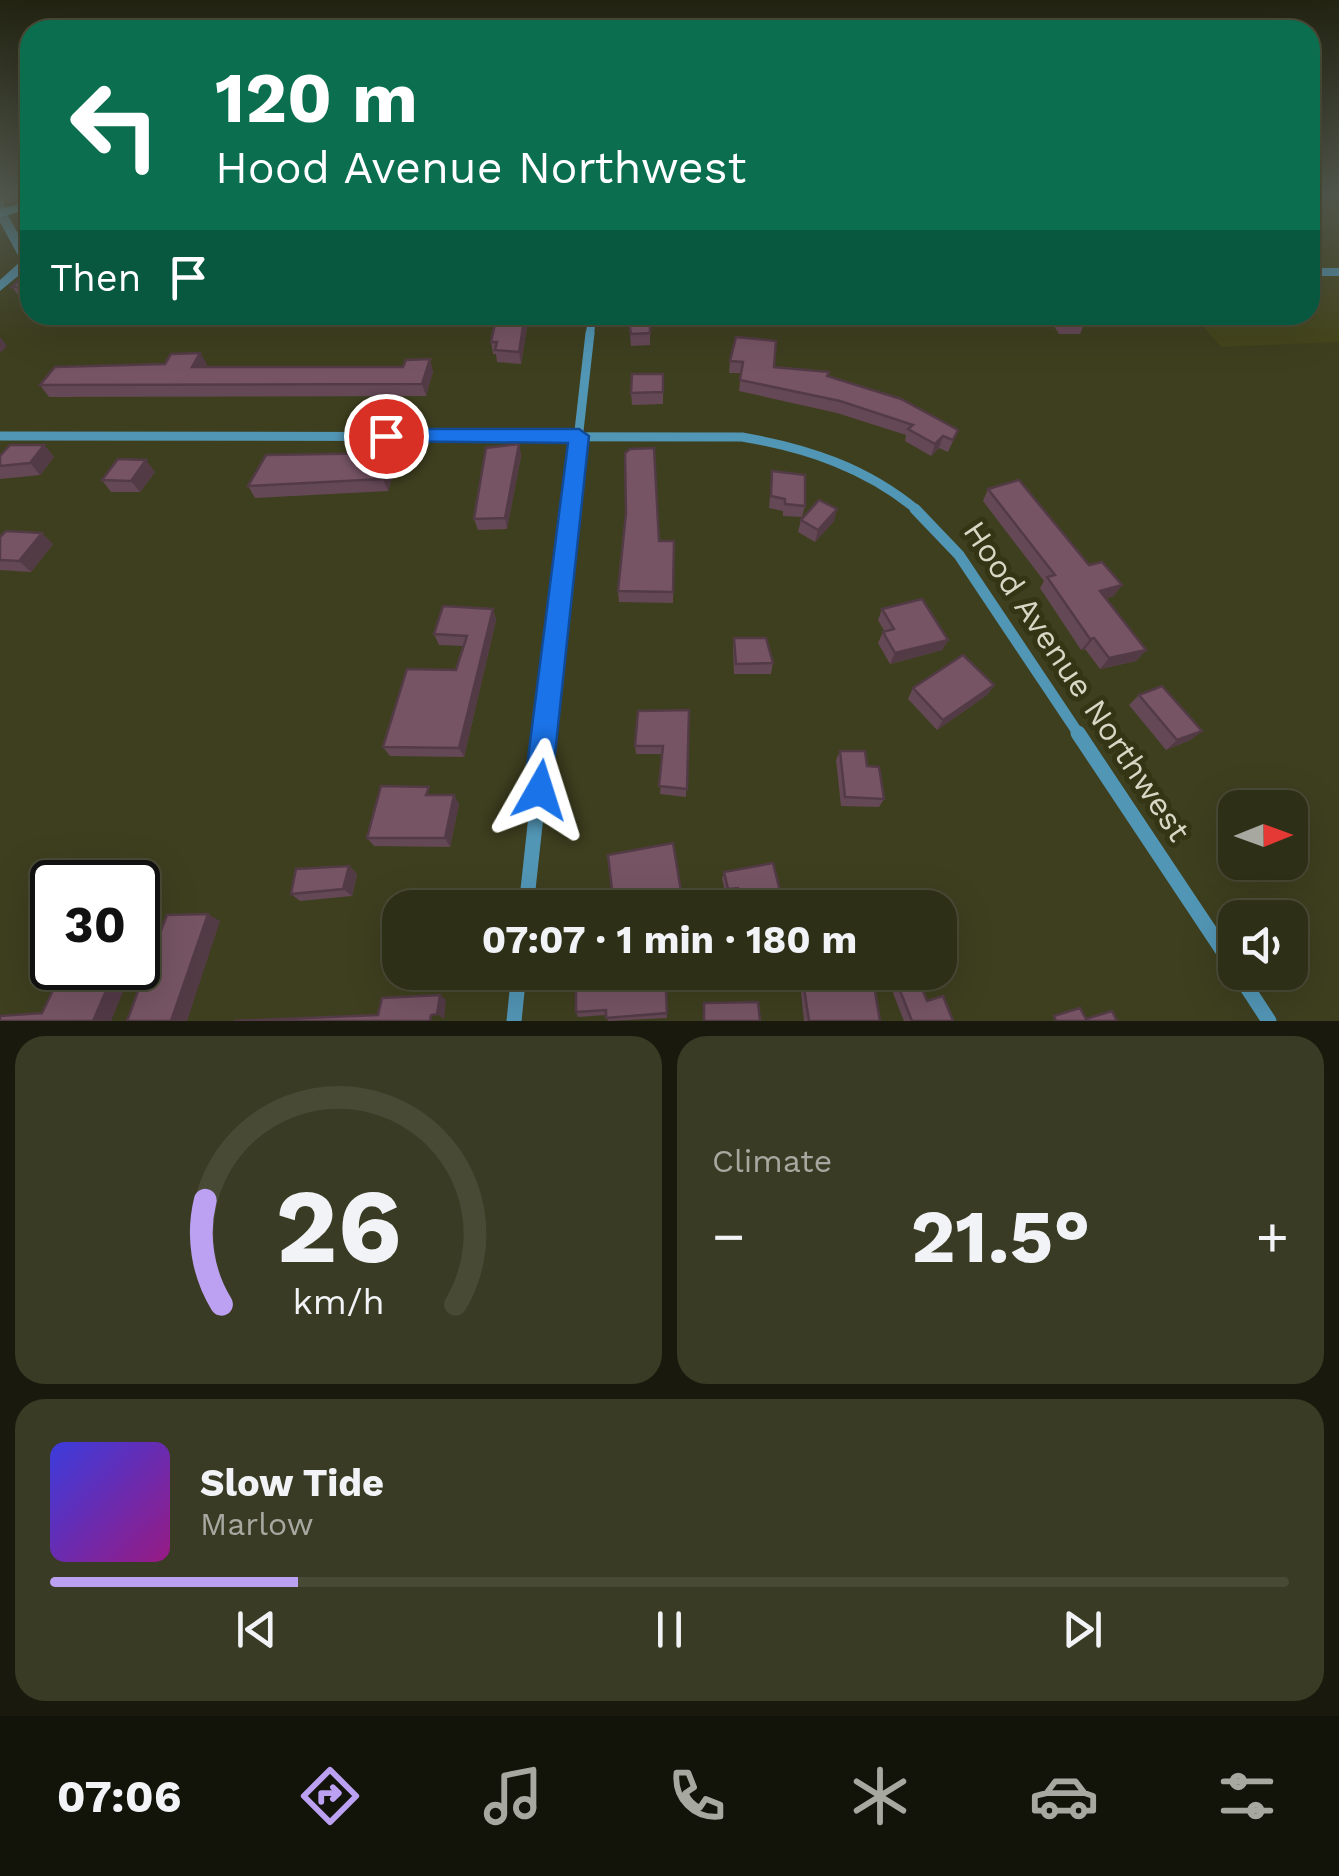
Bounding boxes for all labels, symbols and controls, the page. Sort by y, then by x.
text: 120 m [215,57,418,139]
icon: left [50,60,180,190]
text: Hood Avenue Northwest [215,141,746,194]
icon: arrive [161,250,216,305]
text: Then [50,256,141,300]
pin [344,394,429,479]
icon: arrive [359,409,414,464]
street label: Hood Avenue Northwest [956,514,1198,848]
position arrow [488,738,592,842]
north arrow [1218,790,1308,880]
map controls [1218,790,1308,990]
speed limit sign: 30 [30,860,160,990]
button: sound [1218,900,1308,990]
text: 07:07 · 1 min · 180 m [482,918,857,962]
text: Climate [712,1142,832,1180]
text: 26 [275,1165,402,1287]
text: 21.5° [911,1192,1090,1280]
text: − [712,1204,745,1268]
text: + [1256,1204,1289,1268]
text: km/h [292,1281,385,1323]
text: Slow Tide [200,1461,384,1505]
text: Marlow [200,1505,314,1543]
icon: previous [229,1602,284,1657]
icon: pause [642,1602,697,1657]
icon: next [1055,1602,1110,1657]
icon: directions [295,1761,365,1831]
icon: music [478,1761,548,1831]
icon: phone [662,1761,732,1831]
icon: climate [845,1761,915,1831]
icon: car [1029,1761,1099,1831]
icon: filters [1212,1761,1282,1831]
text: 07:06 [57,1770,181,1823]

